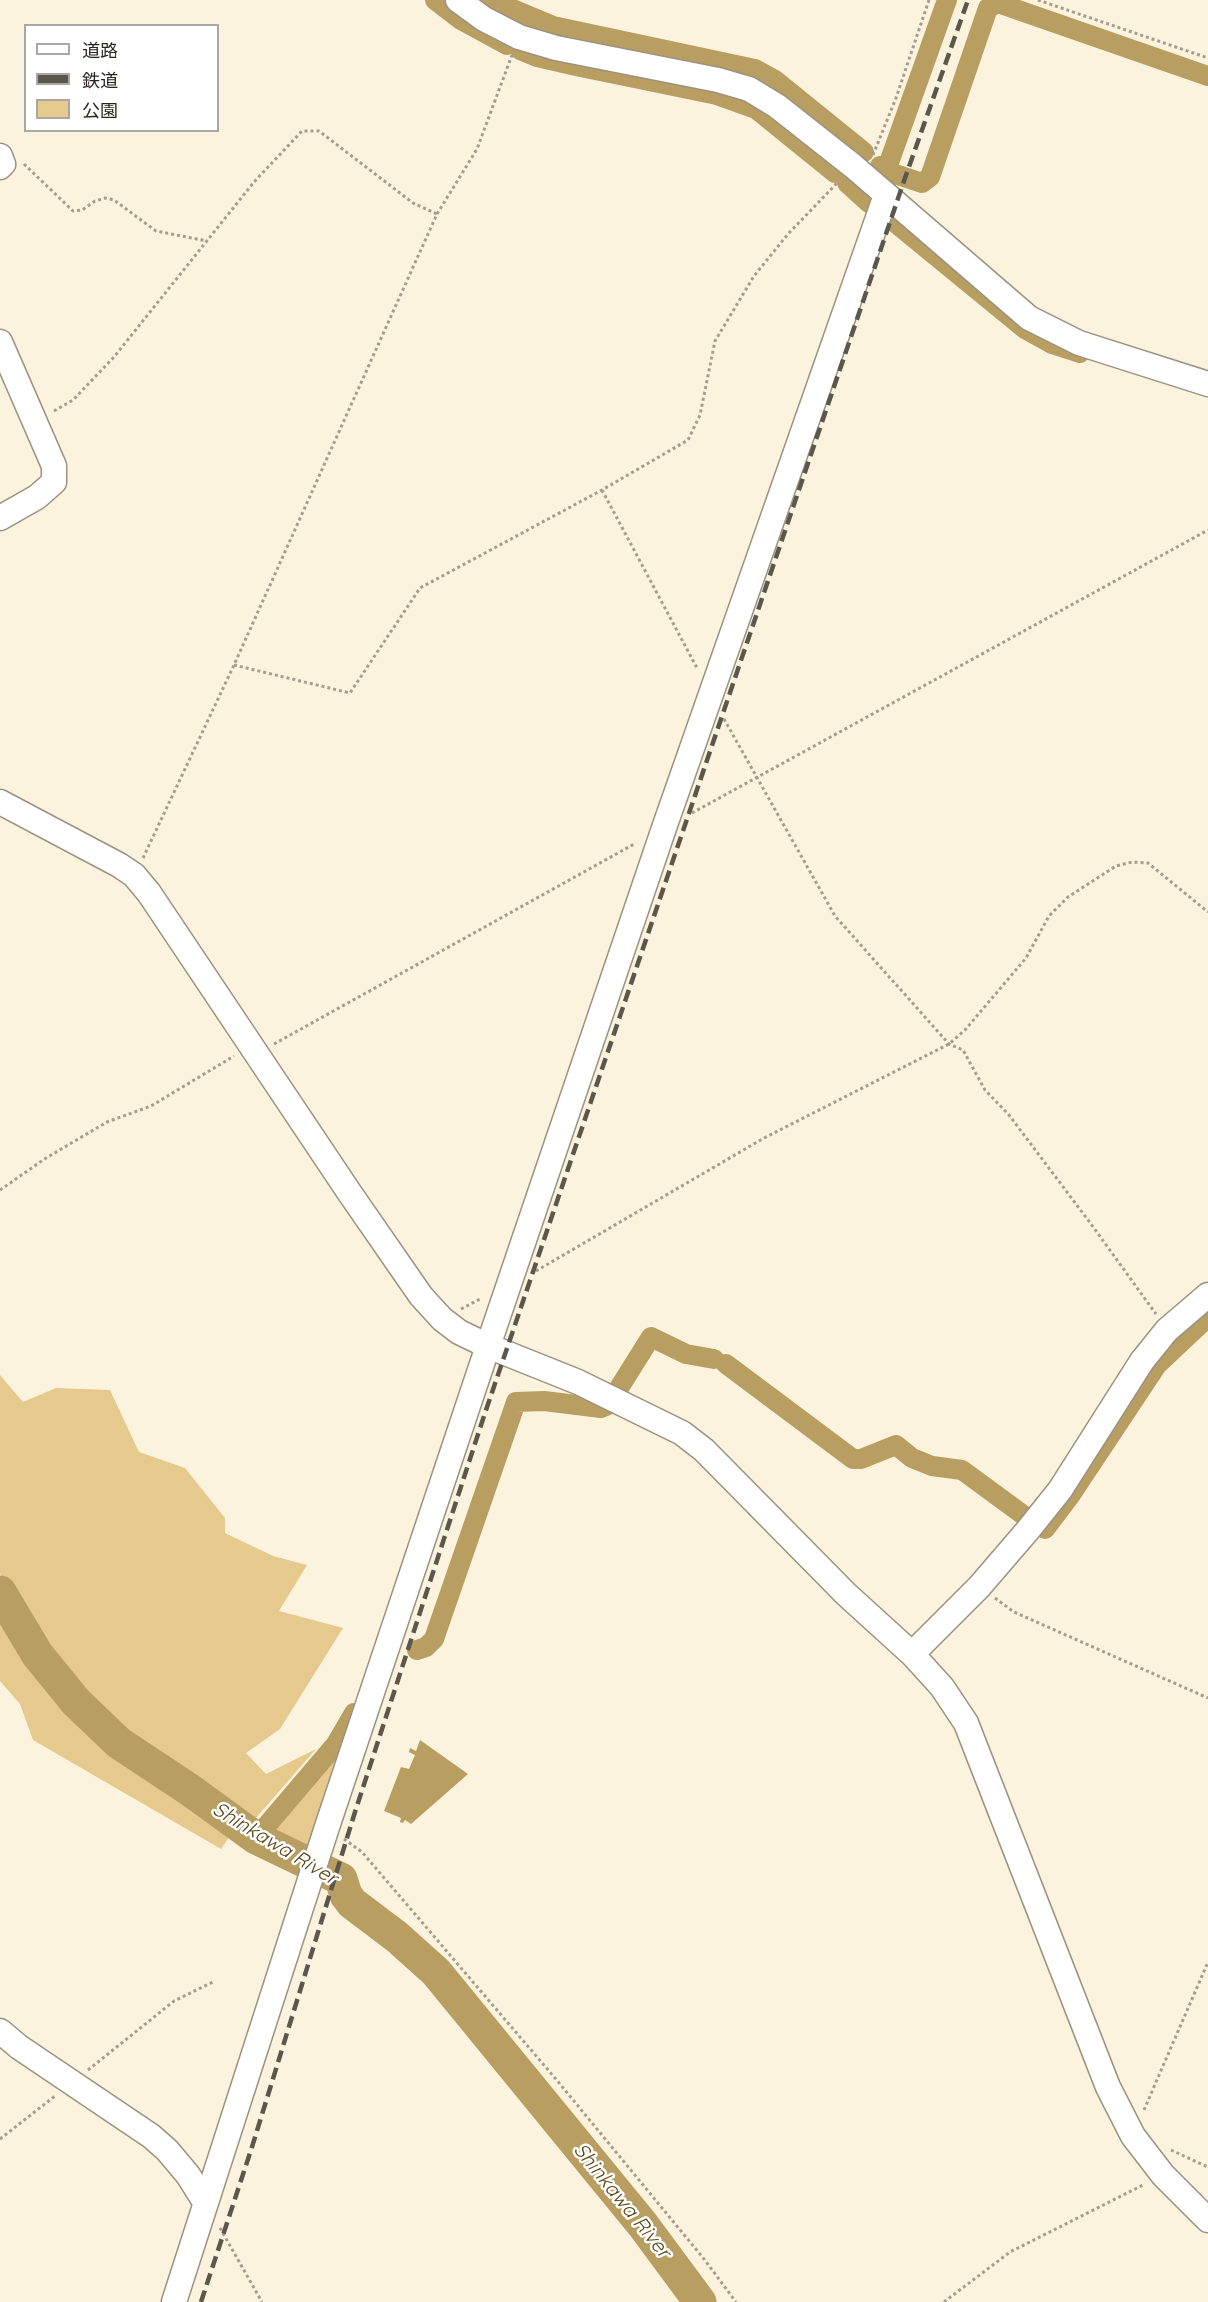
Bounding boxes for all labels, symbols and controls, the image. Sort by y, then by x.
legend [24,24,219,132]
text: 道路 [82,39,118,62]
text: 鉄道 [82,69,118,92]
text: 公園 [82,99,118,122]
water label: Shinkawa River [208,1797,342,1891]
water label: Shinkawa River [568,2139,676,2263]

